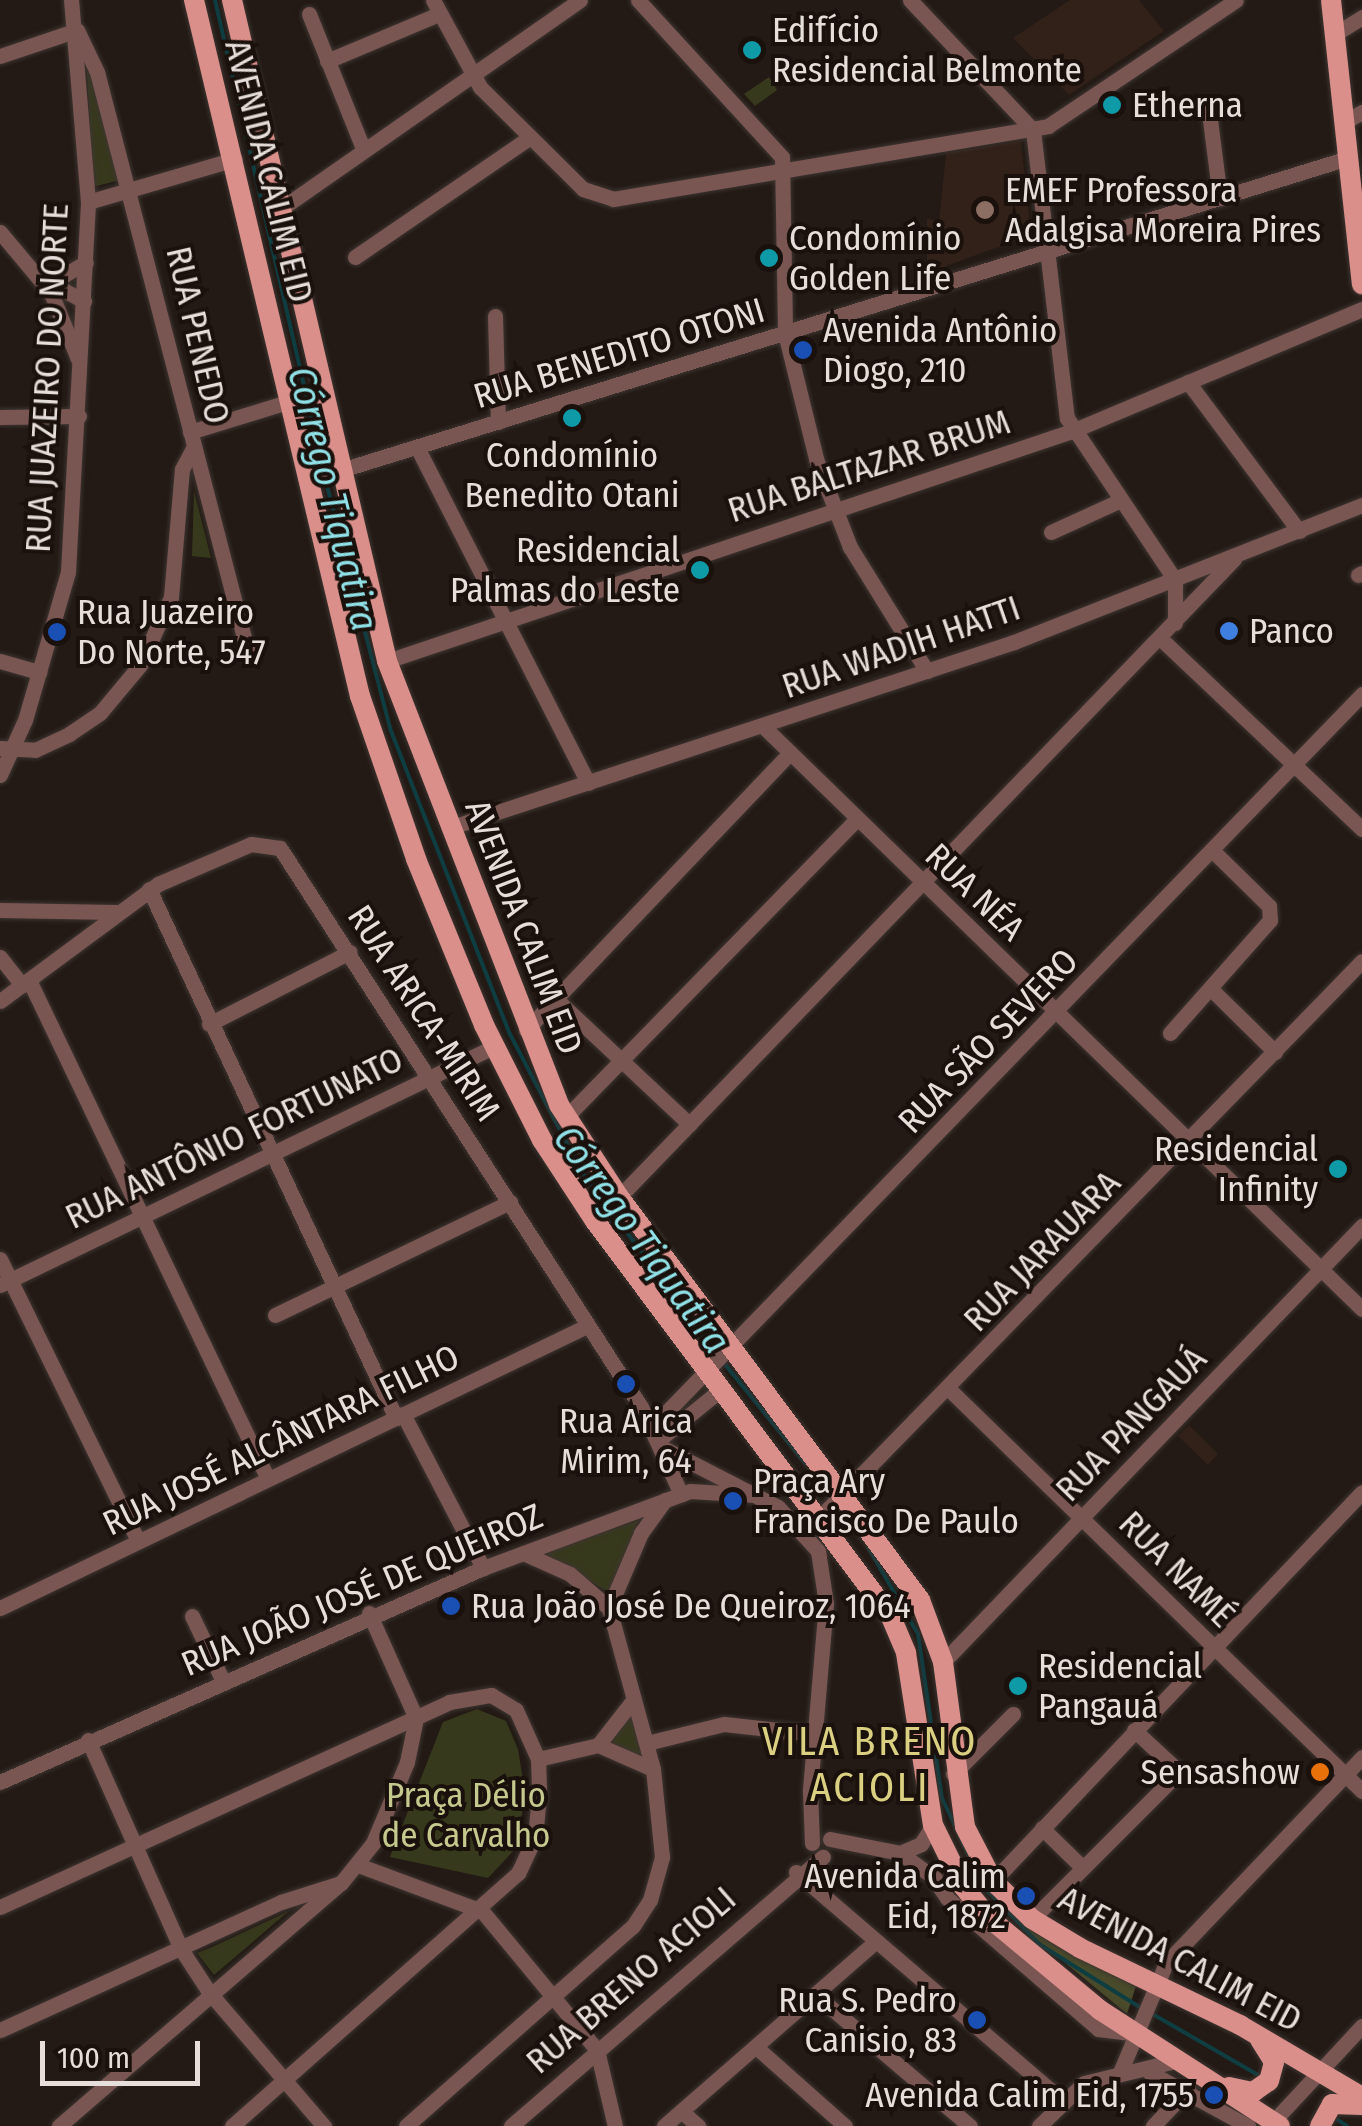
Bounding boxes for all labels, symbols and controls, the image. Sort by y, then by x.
place label: Edifício Residencial Belmonte [772,9,1082,91]
street label: AVENIDA CALIM EID [216,35,322,307]
marker: Edifício Residencial Belmonte [741,39,763,61]
place label: Etherna [1132,84,1243,126]
marker: Etherna [1101,94,1123,116]
place label: EMEF Professora Adalgisa Moreira Pires [1005,169,1321,251]
marker: EMEF Professora Adalgisa Moreira Pires [974,199,996,221]
street label: RUA JUAZEIRO DO NORTE [17,202,77,554]
place label: Condomínio Golden Life [789,217,962,299]
street label: RUA PENEDO [157,242,239,428]
marker: Condomínio Golden Life [758,247,780,269]
street label: RUA BENEDITO OTONI [469,289,769,417]
place label: Avenida Antônio Diogo, 210 [823,309,1057,391]
marker: Avenida Antônio Diogo, 210 [792,339,814,361]
water label: Córrego Tiquatira [277,362,387,636]
street label: RUA BALTAZAR BRUM [723,401,1015,531]
marker: Condomínio Benedito Otani [561,407,583,429]
place label: Condomínio Benedito Otani [465,434,679,516]
place label: Residencial Palmas do Leste [450,529,680,611]
marker: Residencial Palmas do Leste [689,559,711,581]
street label: RUA WADIH HATTI [777,587,1025,707]
place label: Rua Juazeiro Do Norte, 547 [77,591,266,673]
place label: Panco [1249,610,1334,652]
marker: Panco [1218,620,1240,642]
marker: Rua Juazeiro Do Norte, 547 [46,621,68,643]
street label: AVENIDA CALIM EID [456,794,592,1060]
street label: RUA NÉA [917,835,1033,949]
street label: RUA ARICA-MIRIM [339,897,509,1129]
street label: RUA SÃO SEVERO [890,940,1086,1142]
street label: RUA ANTÔNIO FORTUNATO [59,1038,409,1238]
water label: Córrego Tiquatira [543,1117,739,1363]
place label: Residencial Infinity [1154,1128,1318,1210]
marker: Residencial Infinity [1327,1158,1349,1180]
street label: RUA JARAUARA [955,1162,1129,1340]
street label: RUA JOSÉ ALCÂNTARA FILHO [96,1335,466,1545]
street label: RUA PANGAUÁ [1047,1338,1215,1510]
marker: Rua Arica Mirim, 64 [615,1373,637,1395]
place label: Rua Arica Mirim, 64 [559,1400,693,1482]
place label: Praça Ary Francisco De Paulo [753,1460,1019,1542]
marker: Praça Ary Francisco De Paulo [722,1490,744,1512]
street label: RUA JOÃO JOSÉ DE QUEIROZ [175,1495,549,1685]
street label: RUA NAMÉ [1110,1502,1244,1636]
place label: Rua João José De Queiroz, 1064 [471,1585,911,1627]
marker: Rua João José De Queiroz, 1064 [440,1595,462,1617]
place label: Residencial Pangauá [1038,1645,1202,1727]
marker: Residencial Pangauá [1007,1675,1029,1697]
district label: VILA BRENO ACIOLI [762,1718,978,1812]
place label: Sensashow [1141,1751,1300,1793]
marker: Sensashow [1309,1761,1331,1783]
park label: Praça Délio de Carvalho [381,1774,551,1856]
place label: Avenida Calim Eid, 1872 [804,1855,1006,1937]
street label: AVENIDA CALIM EID [1051,1877,1309,2041]
street label: RUA BRENO ACIOLI [518,1878,744,2082]
marker: Avenida Calim Eid, 1872 [1015,1885,1037,1907]
place label: Rua S. Pedro Canisio, 83 [778,1979,957,2061]
marker: Rua S. Pedro Canisio, 83 [966,2009,988,2031]
scale bar [45,2021,205,2083]
text: 100 m [57,2040,130,2076]
place label: Avenida Calim Eid, 1755 [865,2074,1194,2116]
marker: Avenida Calim Eid, 1755 [1203,2084,1225,2106]

